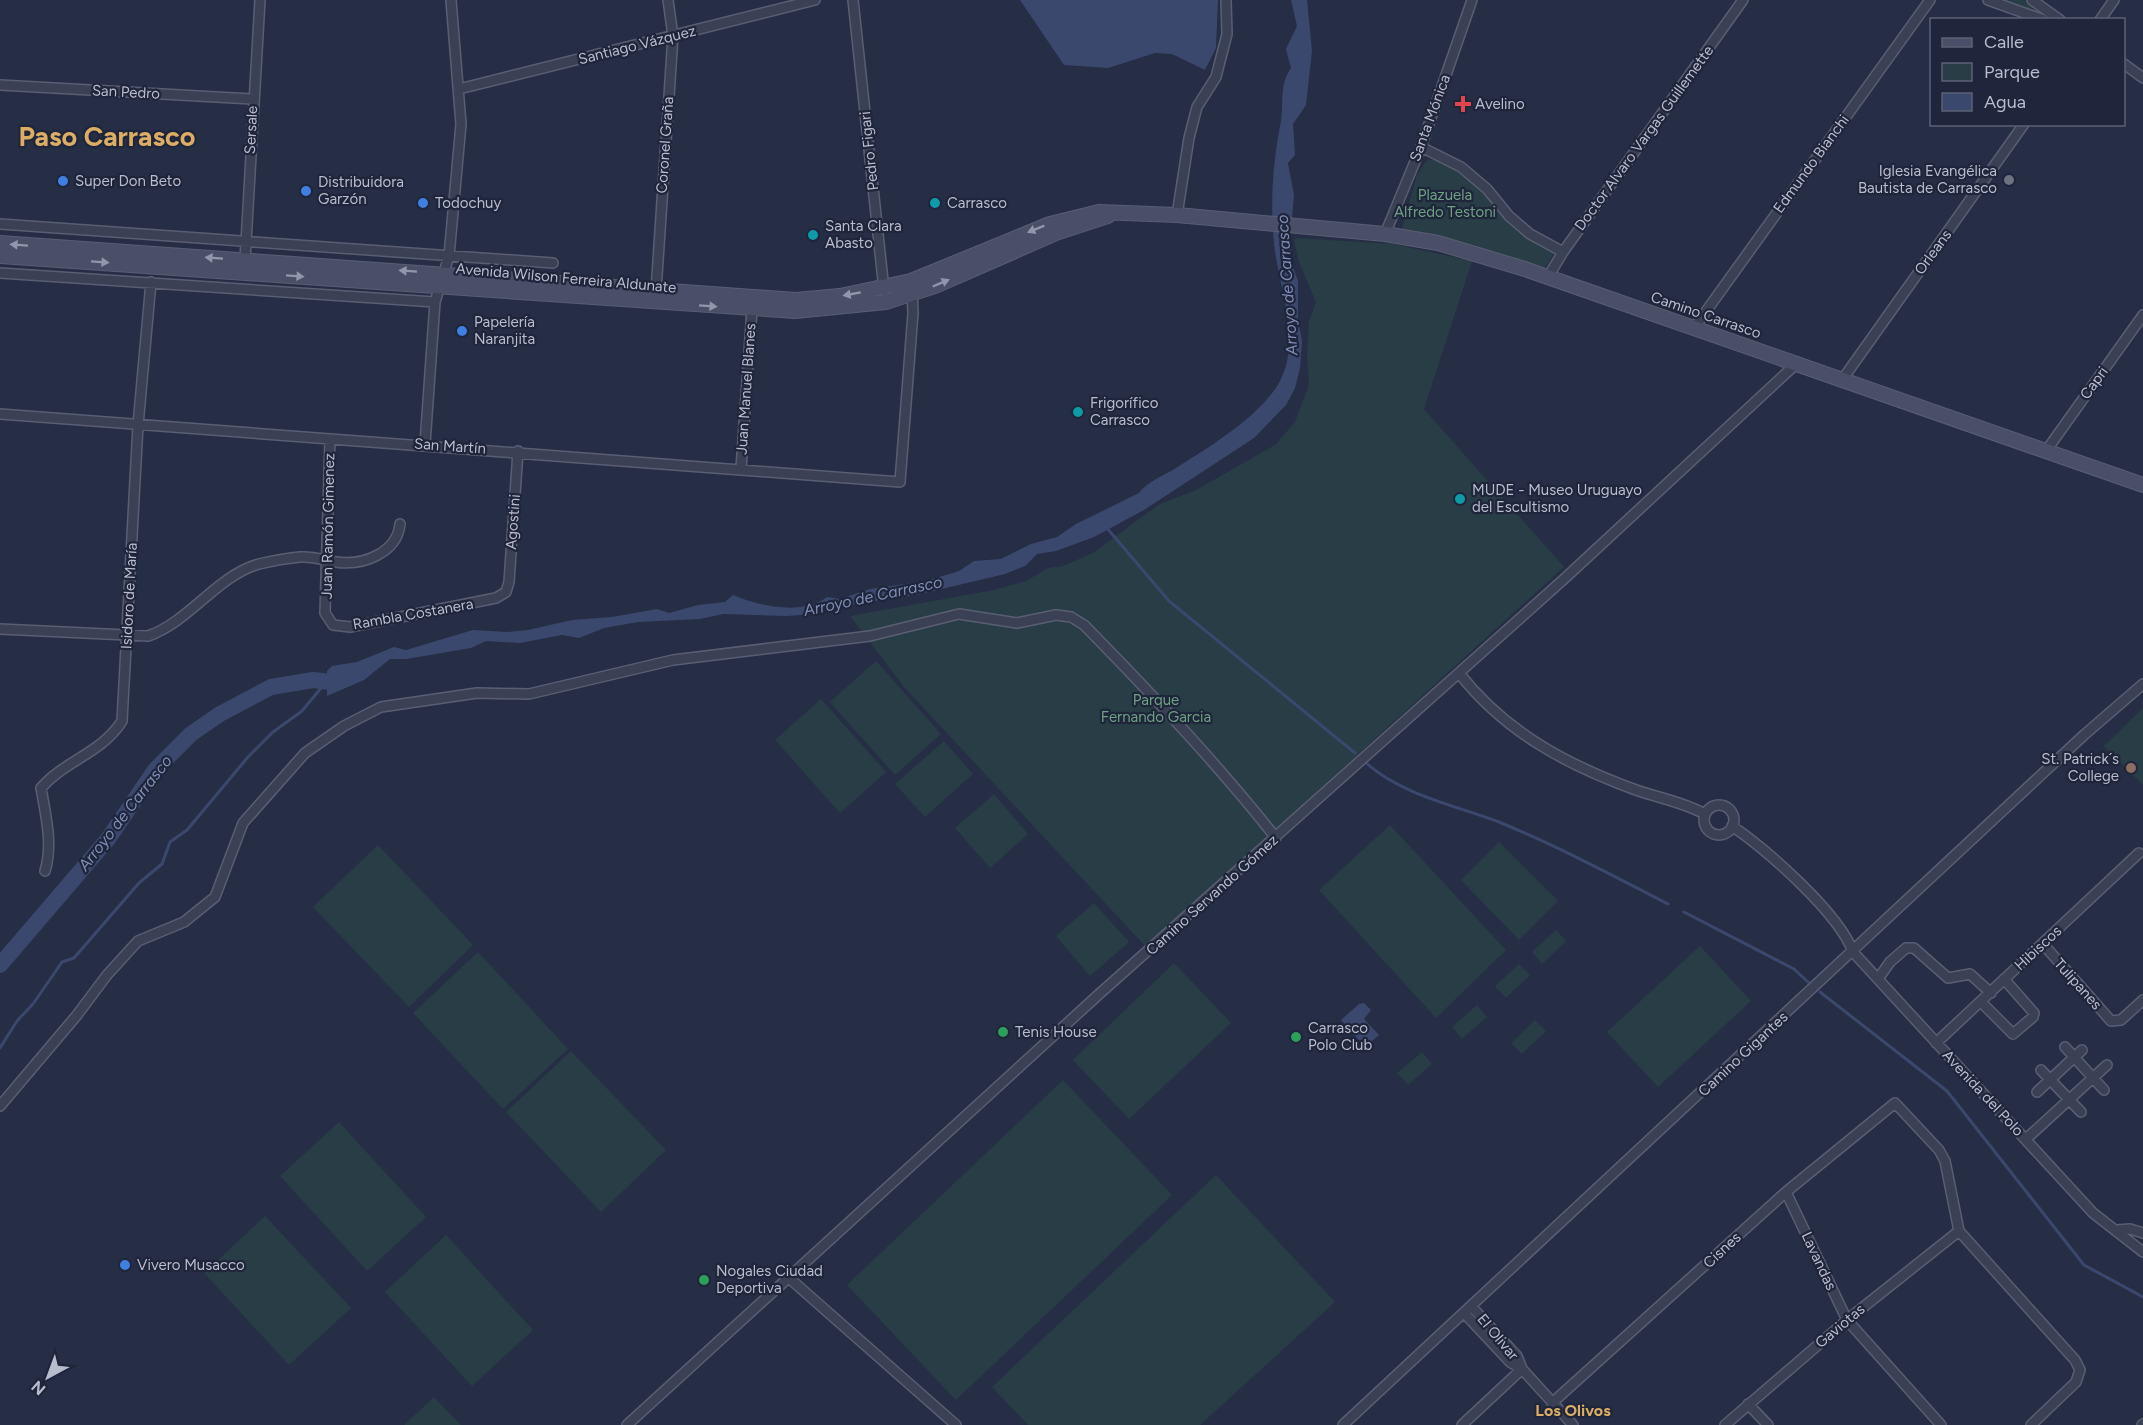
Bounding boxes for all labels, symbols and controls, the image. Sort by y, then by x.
legend [1930,18,2125,126]
street label: Santiago Vázquez [576,22,698,68]
text: Calle [1984,31,2024,53]
street label: Doctor Alvaro Vargas Guillemette [1571,42,1717,234]
text: Parque [1984,61,2040,83]
street label: Santa Mónica [1406,72,1454,164]
street label: San Pedro [91,81,161,103]
text: Agua [1984,91,2026,113]
place label: Avelino [1475,95,1525,113]
street label: Coronel Graña [653,96,677,194]
marker: Avelino [1456,97,1470,111]
street label: Sersale [241,105,261,155]
street label: Pedro Figari [856,110,882,192]
street label: Edmundo Bianchi [1769,111,1853,217]
district label: Paso Carrasco [19,120,195,153]
place label: Iglesia Evangélica Bautista de Carrasco [1858,162,1997,197]
place label: Super Don Beto [75,172,181,190]
place label: Distribuidora Garzón [318,173,404,208]
marker: Iglesia Evangélica Bautista de Carrasco [2002,173,2016,187]
marker: Super Don Beto [56,174,70,188]
marker: Distribuidora Garzón [299,184,313,198]
park label: Plazuela Alfredo Testoni [1394,186,1496,221]
place label: Todochuy [435,194,501,212]
place label: Carrasco [947,194,1007,212]
marker: Todochuy [416,196,430,210]
marker: Carrasco [928,196,942,210]
water label: Arroyo de Carrasco [1273,214,1301,357]
place label: Santa Clara Abasto [825,217,902,252]
one-way arrow [1026,224,1044,234]
street label: Orleans [1911,226,1955,278]
marker: Santa Clara Abasto [806,228,820,242]
one-way arrow [10,240,29,249]
one-way arrow [204,253,223,263]
one-way arrow [91,258,110,267]
street label: Avenida Wilson Ferreira Aldunate [455,259,677,297]
one-way arrow [399,267,418,276]
one-way arrow [285,271,304,280]
one-way arrow [933,278,951,288]
street label: Camino Carrasco [1648,288,1764,342]
one-way arrow [843,290,862,299]
one-way arrow [699,301,718,311]
place label: Papelería Naranjita [474,313,535,348]
street label: Juan Manuel Blanes [732,323,760,455]
marker: Papelería Naranjita [455,324,469,338]
street label: Capri [2076,363,2112,403]
place label: Frigorífico Carrasco [1090,394,1159,429]
marker: Frigorífico Carrasco [1071,405,1085,419]
street label: San Martín [414,435,486,457]
street label: Juan Ramón Gimenez [318,453,338,599]
place label: MUDE - Museo Uruguayo del Escultismo [1472,481,1642,516]
marker: MUDE - Museo Uruguayo del Escultismo [1453,492,1467,506]
street label: Agostini [502,494,524,550]
street label: Isidoro de María [117,542,141,650]
water label: Arroyo de Carrasco [801,572,944,620]
street label: Rambla Costanera [351,595,475,633]
park label: Parque Fernando Garcia [1101,691,1211,726]
place label: St. Patrick´s College [2041,750,2119,785]
water label: Arroyo de Carrasco [73,752,176,875]
marker: St. Patrick´s College [2124,761,2138,775]
street label: Camino Servando Gómez [1142,831,1282,959]
street label: Hibiscos [2011,922,2065,974]
street label: Tulipanes [2050,955,2106,1013]
street label: Camino Gigantes [1694,1008,1792,1100]
place label: Carrasco Polo Club [1308,1019,1372,1054]
place label: Tenis House [1015,1023,1097,1041]
marker: Tenis House [996,1025,1010,1039]
marker: Carrasco Polo Club [1289,1030,1303,1044]
street label: Avenida del Polo [1939,1046,2028,1140]
street label: Cisnes [1699,1228,1745,1272]
street label: Lavandas [1798,1229,1840,1293]
place label: Vivero Musacco [137,1256,245,1274]
marker: Vivero Musacco [118,1258,132,1272]
place label: Nogales Ciudad Deportiva [716,1262,823,1297]
marker: Nogales Ciudad Deportiva [697,1273,711,1287]
street label: Gaviotas [1812,1300,1868,1352]
street label: El Olivar [1474,1310,1522,1364]
north arrow [18,1347,78,1407]
text: N [28,1377,49,1399]
district label: Los Olivos [1535,1401,1611,1420]

